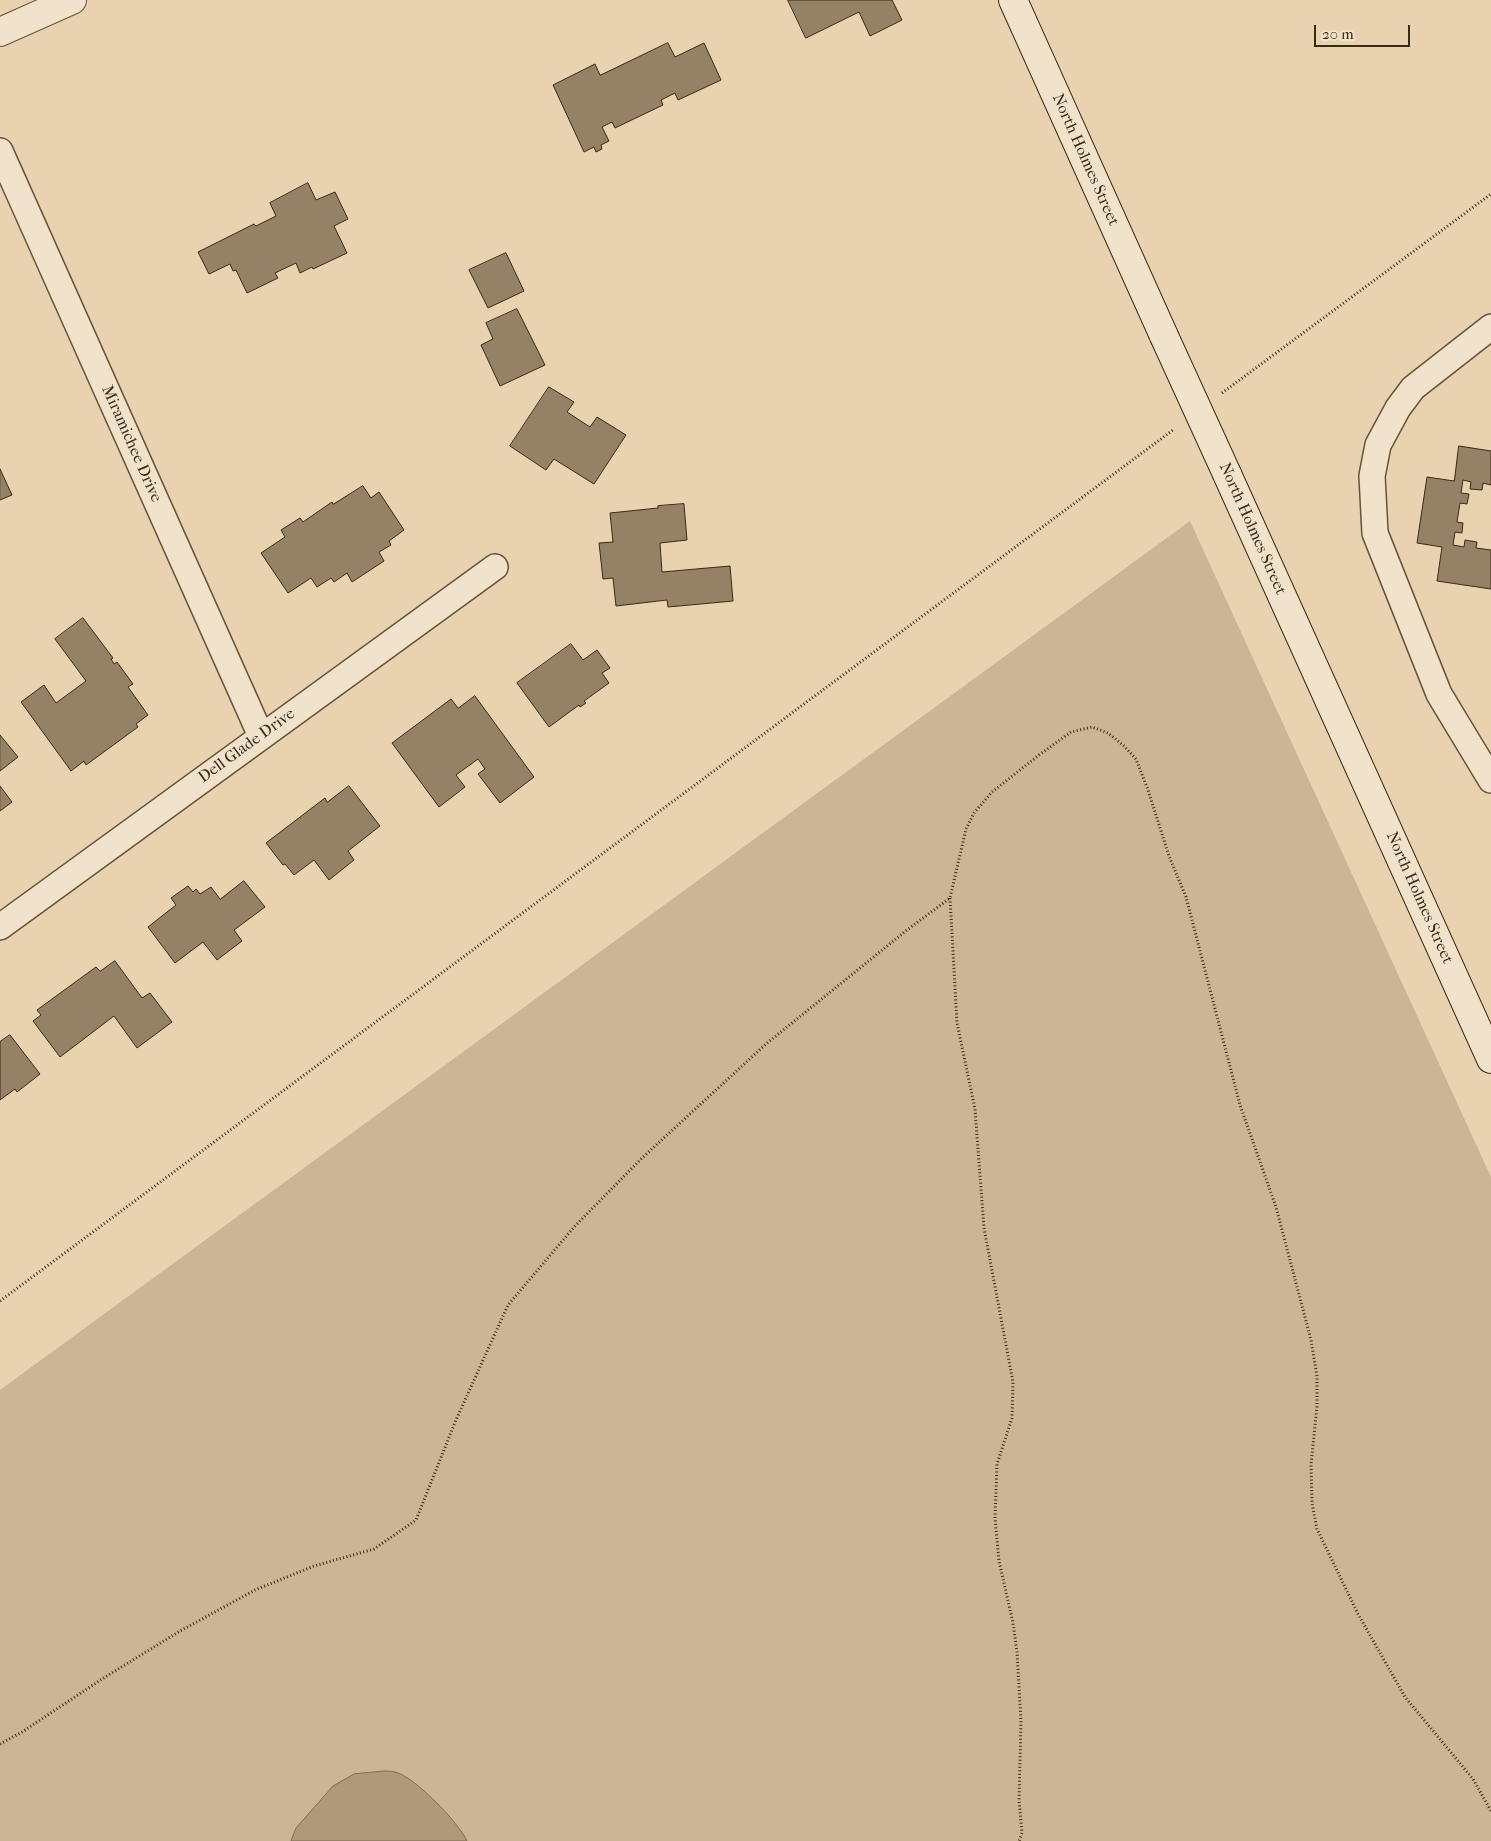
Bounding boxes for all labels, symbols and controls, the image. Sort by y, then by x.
scale bar [1316,15,1412,47]
text: 20 m [1322,25,1354,43]
street label: North Holmes Street [1047,91,1123,229]
street label: Miramichee Drive [97,383,165,505]
street label: North Holmes Street [1214,460,1290,598]
street label: Dell Glade Drive [195,705,299,787]
street label: North Holmes Street [1381,829,1457,967]

